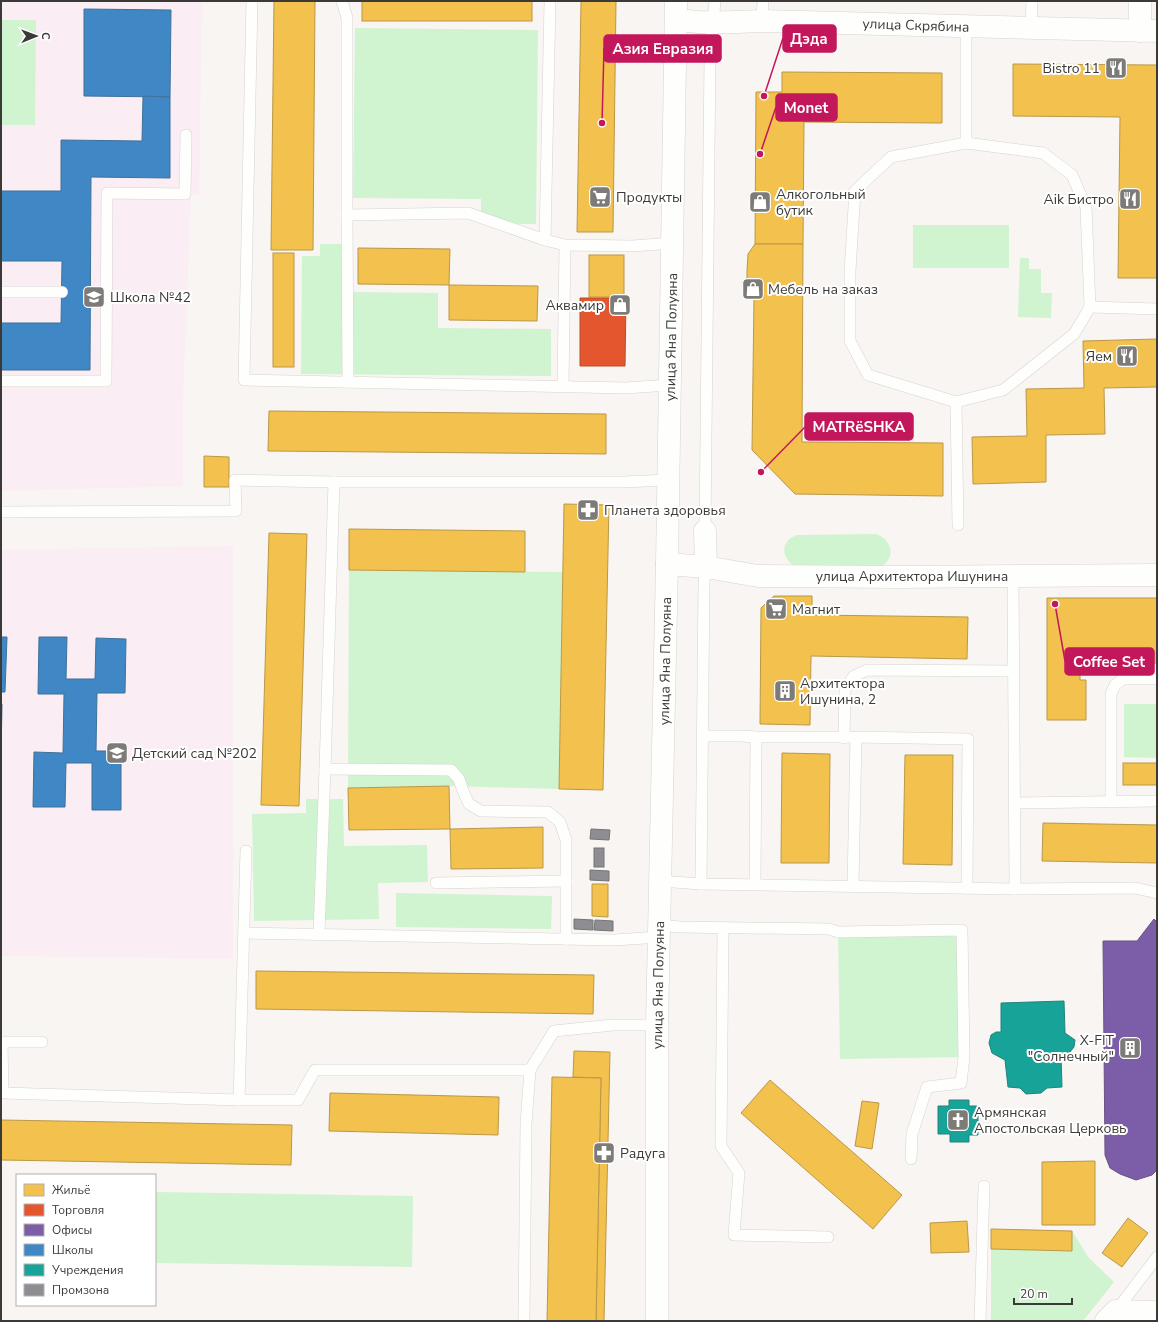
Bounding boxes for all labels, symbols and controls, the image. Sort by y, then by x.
street label: улица Скрябина [862,14,970,37]
north arrow [16,16,56,56]
callout: Дэда [783,25,836,52]
text: Дэда [790,29,828,49]
text: С [38,32,53,40]
callout: Азия Евразия [604,35,721,62]
text: Азия Евразия [613,39,713,59]
restaurant icon: Bistro 11 [1103,55,1129,81]
place label: Bistro 11 [1043,59,1100,78]
callout: Monet [776,94,837,121]
text: Monet [784,98,828,118]
supermarket icon: Продукты [587,184,613,210]
place label: Алкогольный бутик [776,185,866,220]
restaurant icon: Aik Бистро [1117,186,1143,212]
place label: Продукты [616,188,682,207]
shop icon: Алкогольный бутик [747,189,773,215]
place label: Aik Бистро [1043,190,1114,209]
street label: улица Яна Полуяна [661,273,682,401]
shop icon: Мебель на заказ [740,276,766,302]
place label: Мебель на заказ [768,280,878,299]
school or university icon: Школа №42 [81,284,107,310]
place label: Школа №42 [110,288,191,307]
shop icon: Аквамир [607,292,633,318]
place label: Аквамир [546,296,604,315]
restaurant icon: Яем [1114,343,1140,369]
place label: Яем [1086,347,1112,366]
callout: MATRёSHKA [805,413,913,440]
text: MATRёSHKA [813,417,906,437]
pharmacy icon: Планета здоровья [575,497,601,523]
place label: Планета здоровья [604,501,726,520]
street label: улица Архитектора Ишунина [816,567,1008,586]
supermarket icon: Магнит [763,596,789,622]
street label: улица Яна Полуяна [655,597,676,725]
place label: Магнит [792,600,841,619]
callout: Coffee Set [1065,648,1154,675]
text: Coffee Set [1073,652,1145,672]
place label: Архитектора Ишунина, 2 [800,674,885,709]
building icon: Архитектора Ишунина, 2 [772,678,798,704]
school or university icon: Детский сад №202 [104,740,130,766]
place label: Детский сад №202 [132,744,257,763]
street label: улица Яна Полуяна [648,921,669,1049]
place label: X-FIT "Солнечный" [1028,1031,1115,1066]
building icon: X-FIT "Солнечный" [1117,1035,1143,1061]
place label: Армянская Апостольская Церковь [974,1103,1127,1138]
church icon: Армянская Апостольская Церковь [945,1107,971,1133]
pharmacy icon: Радуга [591,1140,617,1166]
place label: Радуга [620,1144,666,1163]
legend [16,1174,156,1306]
text: Жильё [52,1182,90,1198]
text: Торговля [52,1202,104,1218]
text: Офисы [52,1222,92,1238]
text: Школы [52,1242,93,1258]
text: Учреждения [51,1262,124,1278]
scale bar [1014,1280,1072,1306]
text: Промзона [52,1282,109,1298]
text: 20 m [1020,1286,1048,1302]

